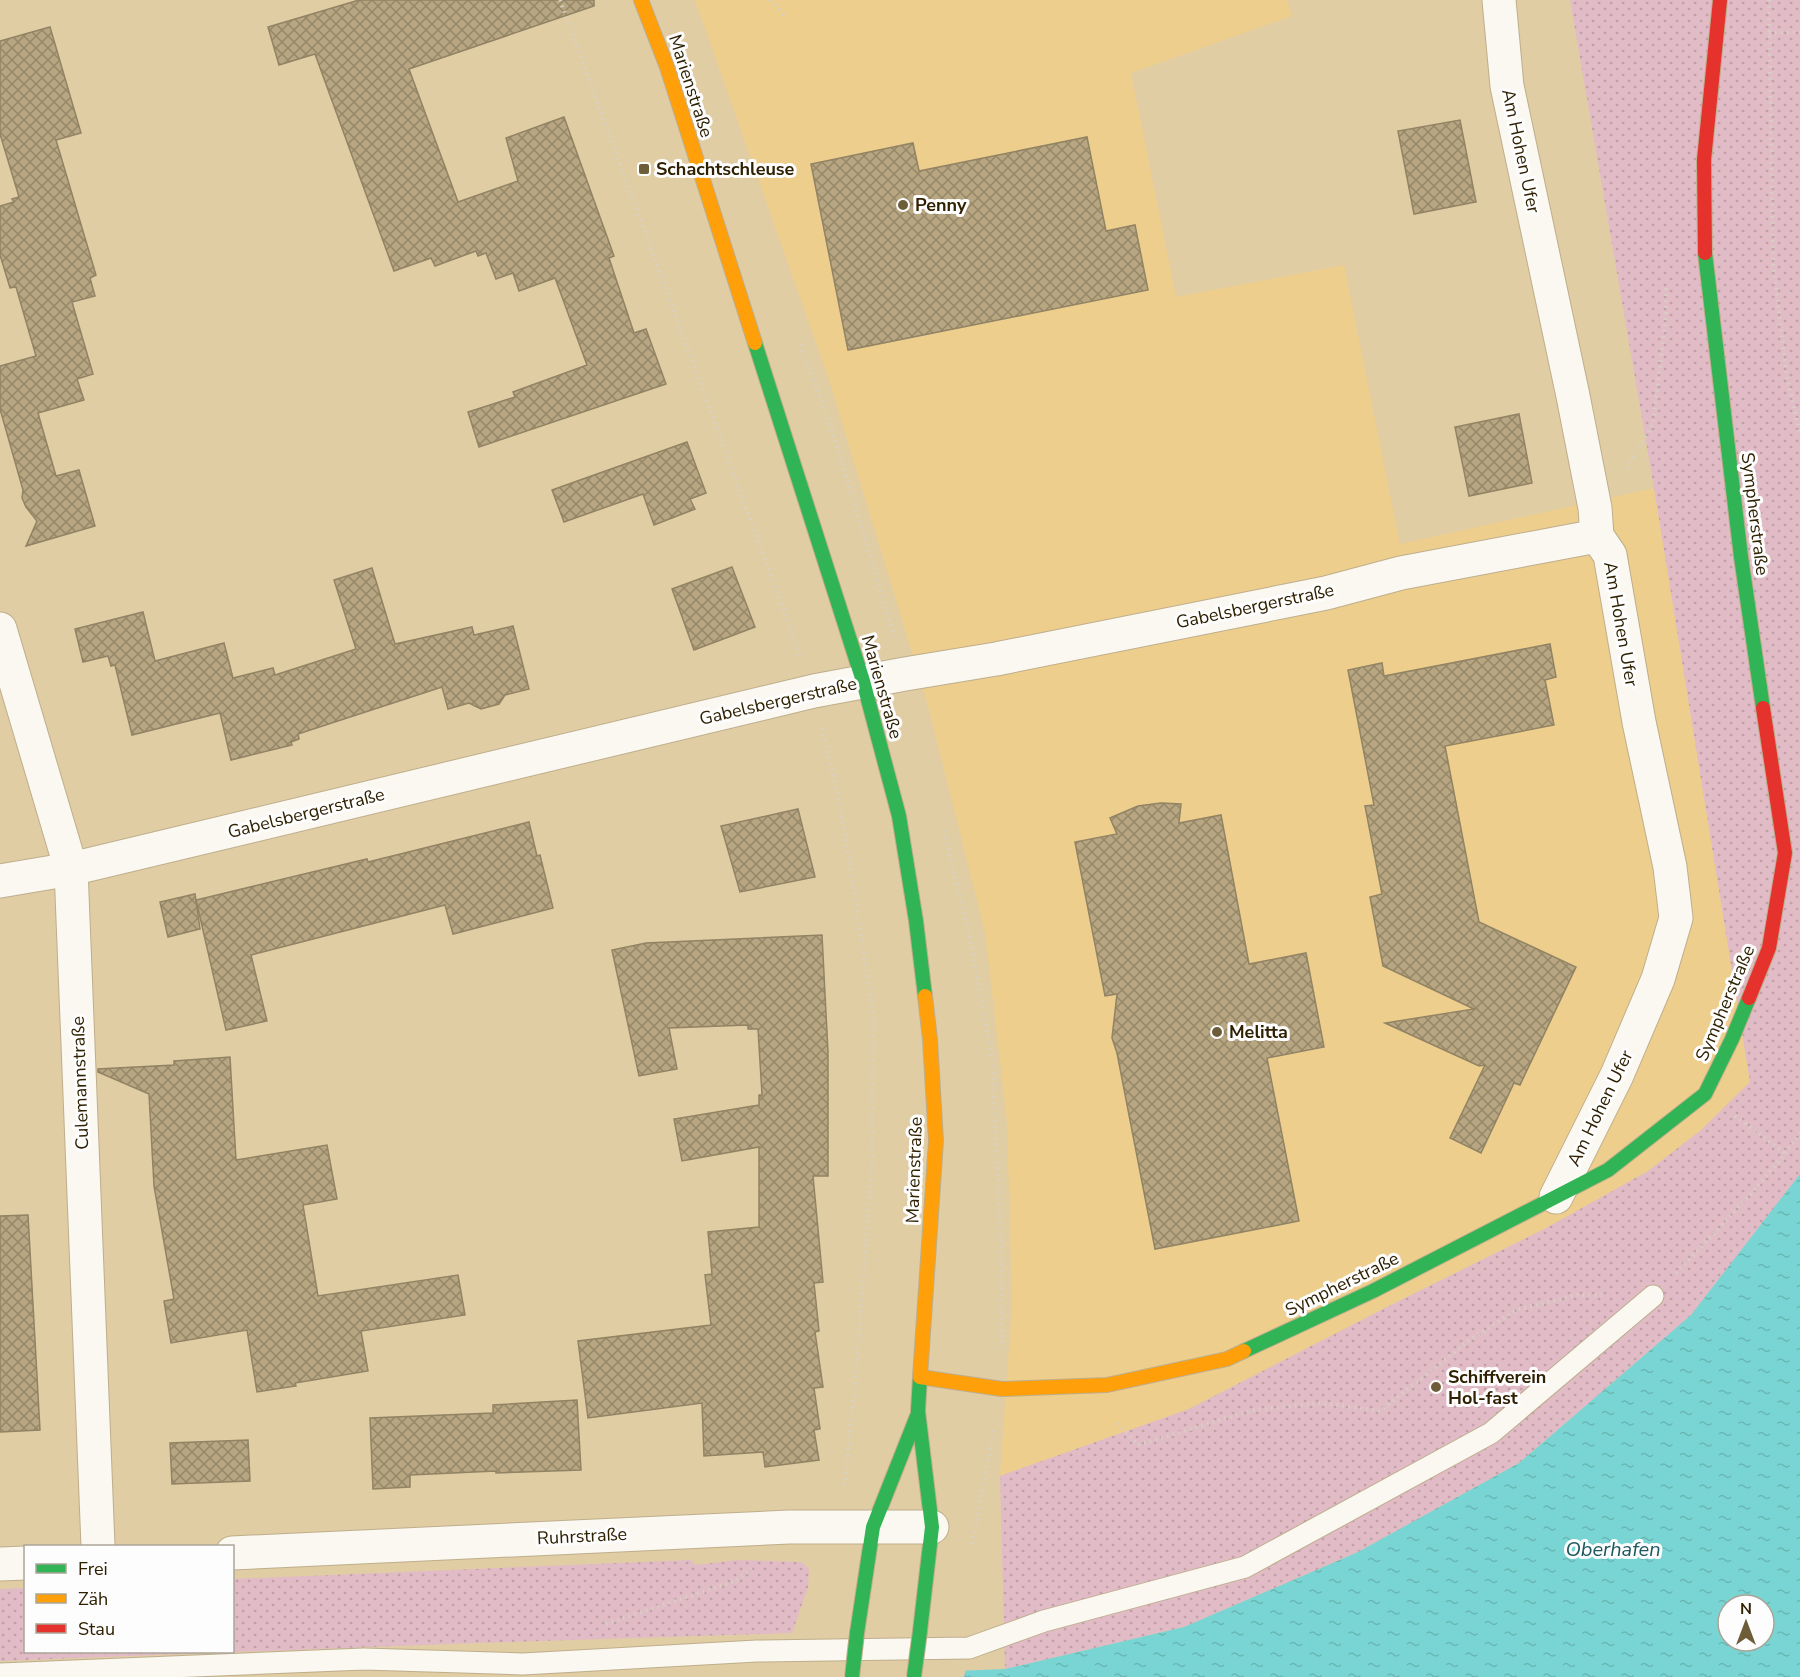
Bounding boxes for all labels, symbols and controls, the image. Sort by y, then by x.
street label: Marienstraße [663,32,719,140]
street label: Am Hohen Ufer [1496,87,1546,216]
place label: Schachtschleuse [656,157,795,181]
marker: Schachtschleuse [637,162,651,176]
place label: Penny [915,193,967,217]
marker: Penny [896,198,910,212]
street label: Sympherstraße [1736,451,1774,577]
street label: Am Hohen Ufer [1598,560,1644,689]
street label: Gabelsbergerstraße [1174,578,1336,634]
street label: Marienstraße [856,632,908,742]
street label: Gabelsbergerstraße [697,671,859,731]
street label: Gabelsbergerstraße [225,782,387,844]
street label: Sympherstraße [1690,941,1760,1065]
street label: Culemannstraße [66,1016,94,1150]
place label: Melitta [1229,1020,1288,1044]
marker: Melitta [1210,1025,1224,1039]
street label: Am Hohen Ufer [1562,1045,1639,1170]
street label: Marienstraße [900,1116,928,1224]
street label: Sympherstraße [1281,1246,1403,1322]
place label: Schiffverein Hol-fast [1448,1365,1546,1410]
marker: Schiffverein Hol-fast [1429,1380,1443,1394]
street label: Ruhrstraße [536,1522,628,1550]
water label: Oberhafen [1565,1536,1661,1563]
legend [24,1545,234,1653]
text: Frei [78,1557,108,1581]
text: Zäh [78,1587,108,1611]
north arrow [1716,1593,1776,1653]
text: N [1740,1598,1752,1620]
text: Stau [78,1617,115,1641]

